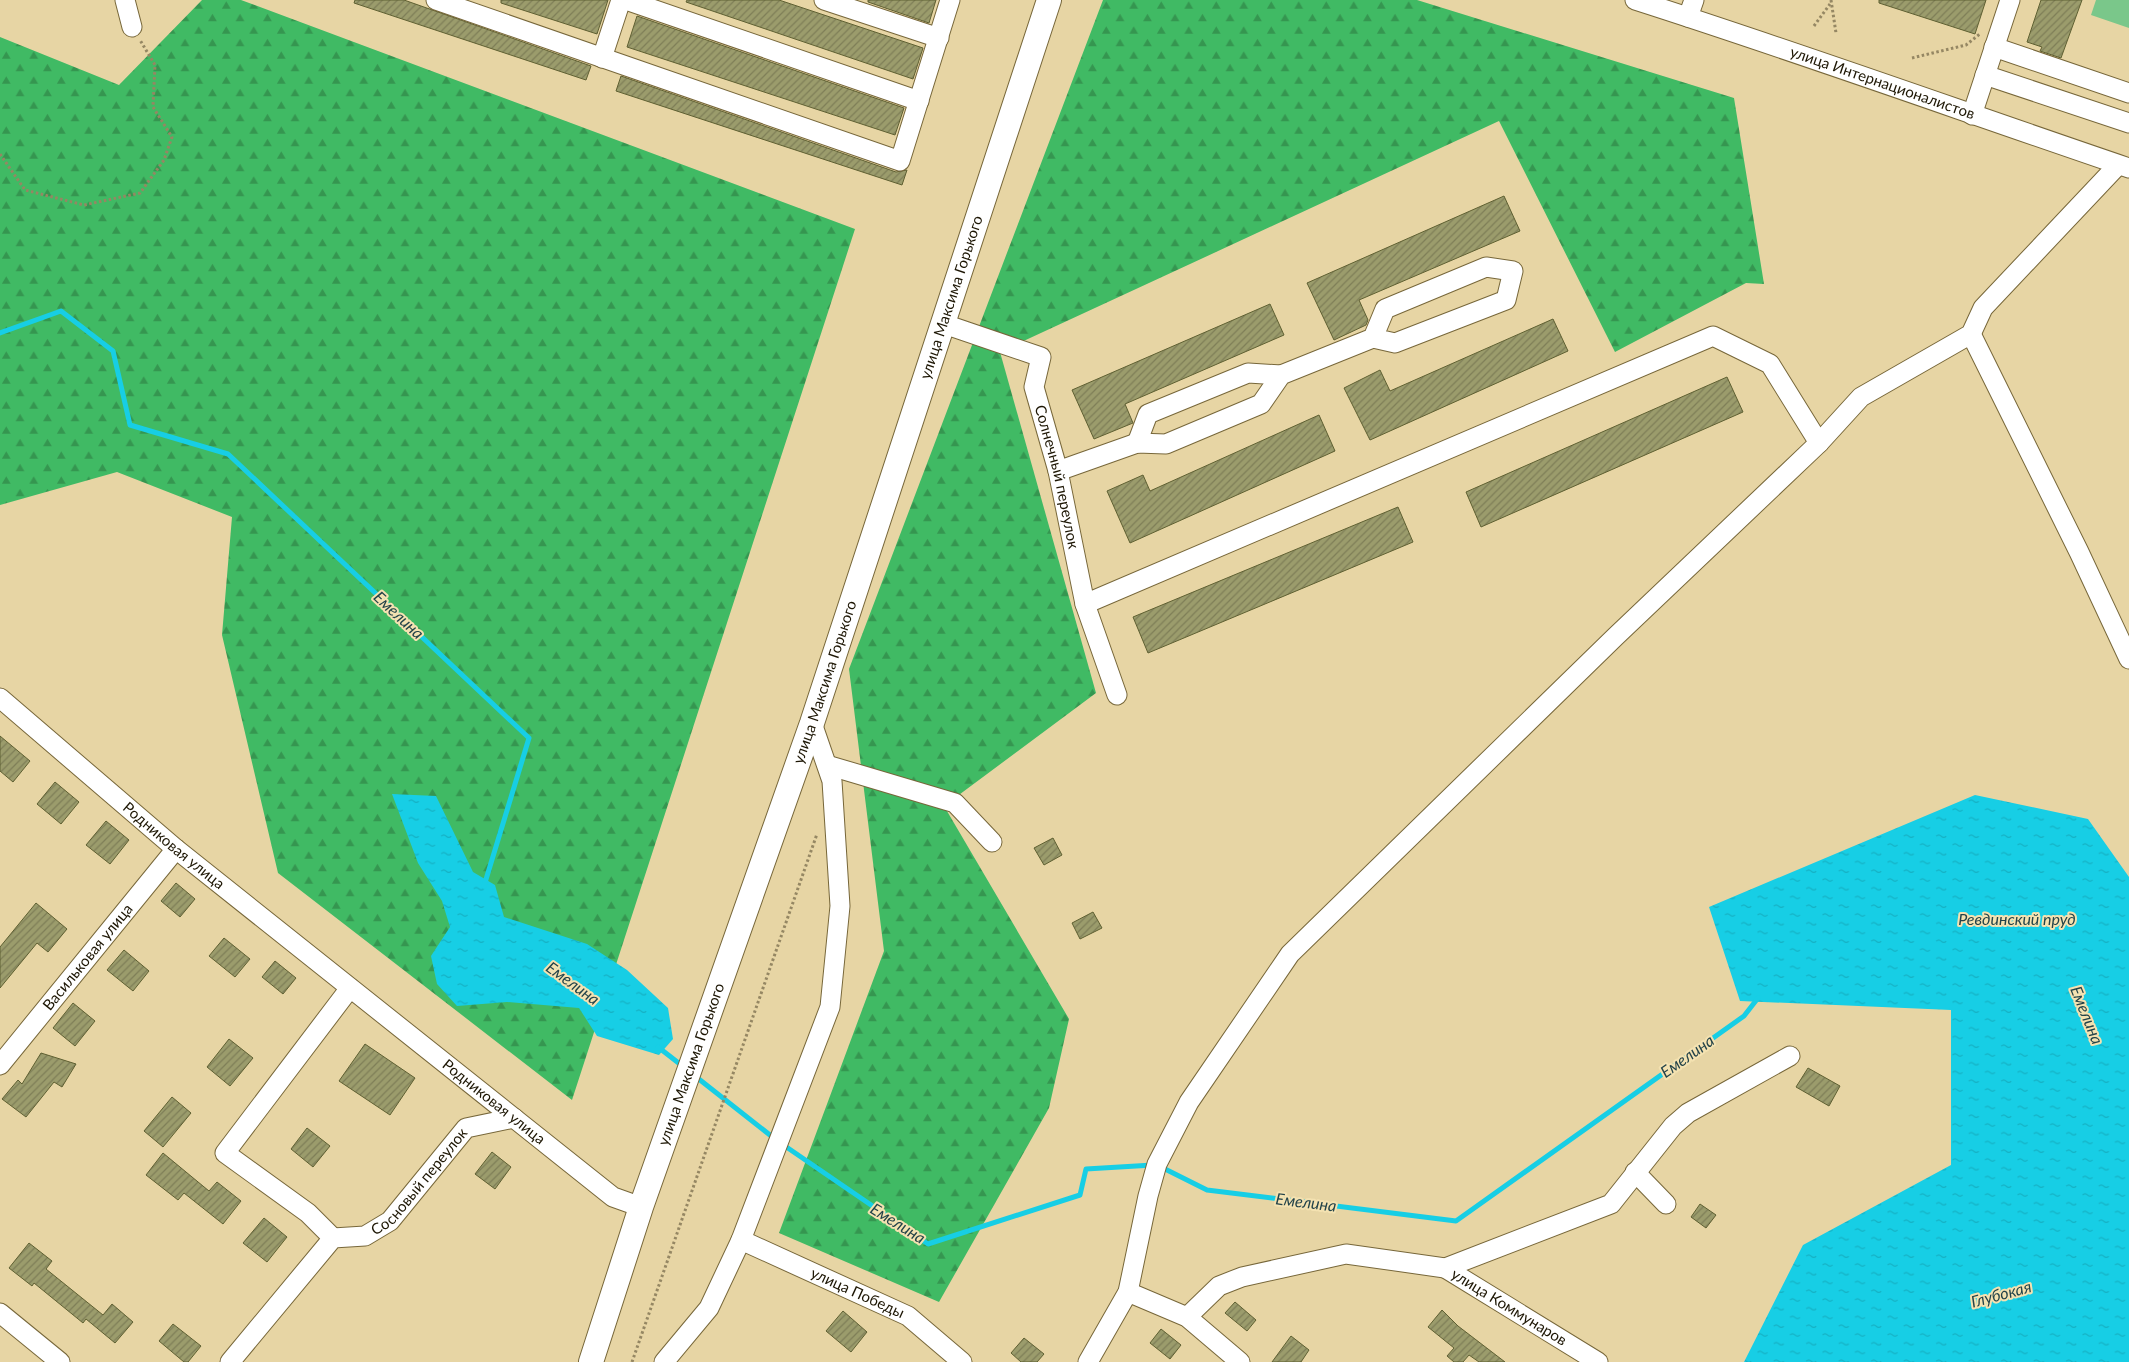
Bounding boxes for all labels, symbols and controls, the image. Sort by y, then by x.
street label: улица Интернационалистов [1788,42,1977,122]
street label: улица Максима Горького [915,213,986,381]
street label: Солнечный переулок [1032,403,1084,550]
water label: Емелина [371,587,428,642]
street label: улица Максима Горького [788,598,860,766]
street label: Родниковая улица [120,798,229,892]
street label: Васильковая улица [38,900,136,1013]
water label: Ревдинский пруд [1958,909,2076,928]
water label: Емелина [543,957,604,1008]
street label: улица Максима Горького [653,980,727,1148]
water label: Емелина [2067,983,2108,1047]
water label: Емелина [1656,1030,1717,1081]
street label: Родниковая улица [439,1055,549,1148]
street label: Сосновый переулок [367,1123,471,1238]
water label: Емелина [1275,1188,1337,1215]
water label: Емелина [867,1198,929,1247]
street label: улица Победы [808,1263,908,1321]
street label: улица Коммунаров [1448,1264,1570,1349]
water label: Глубокая [1969,1276,2033,1311]

